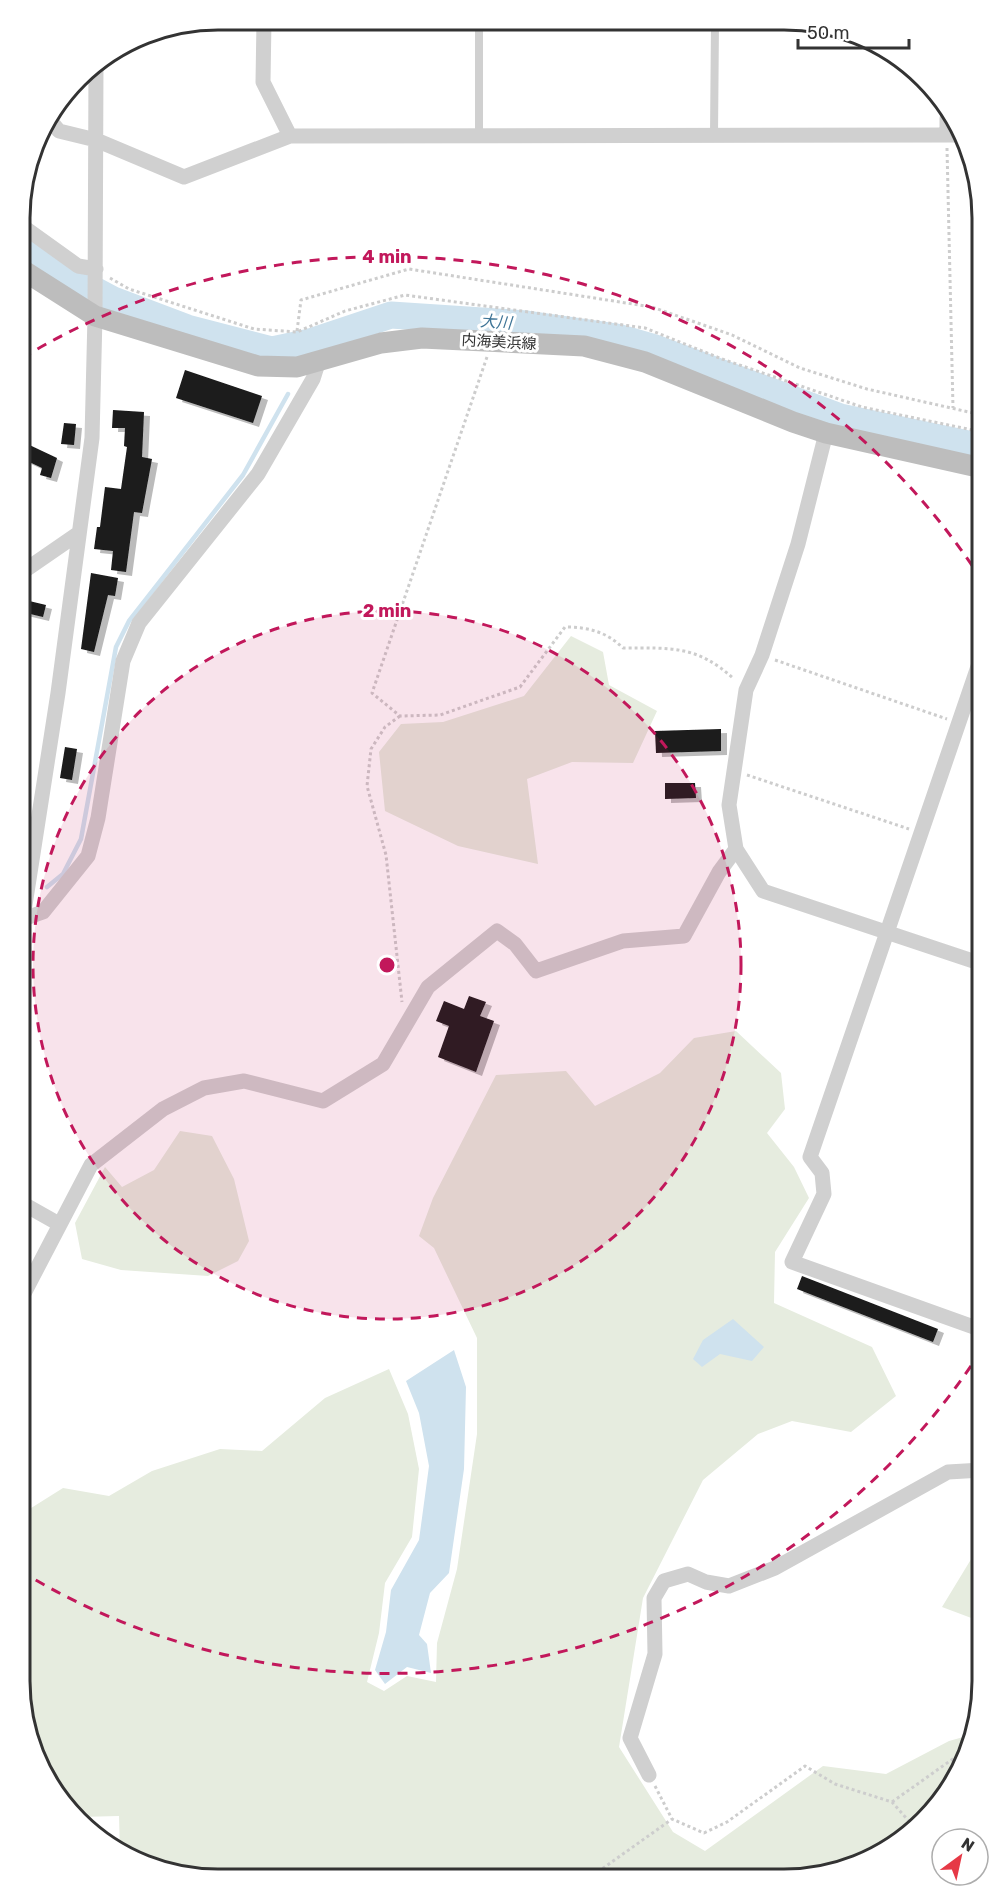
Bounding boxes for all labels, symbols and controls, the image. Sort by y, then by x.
scale bar [798,12,909,50]
text: 50 m [807,22,850,44]
text: 4 min [362,246,412,268]
water label: 大川 [479,311,515,333]
street label: 内海美浜線 [461,331,537,353]
text: 2 min [363,600,411,622]
centre of rings [377,955,397,975]
north arrow [930,1827,990,1887]
text: N [958,1834,978,1856]

